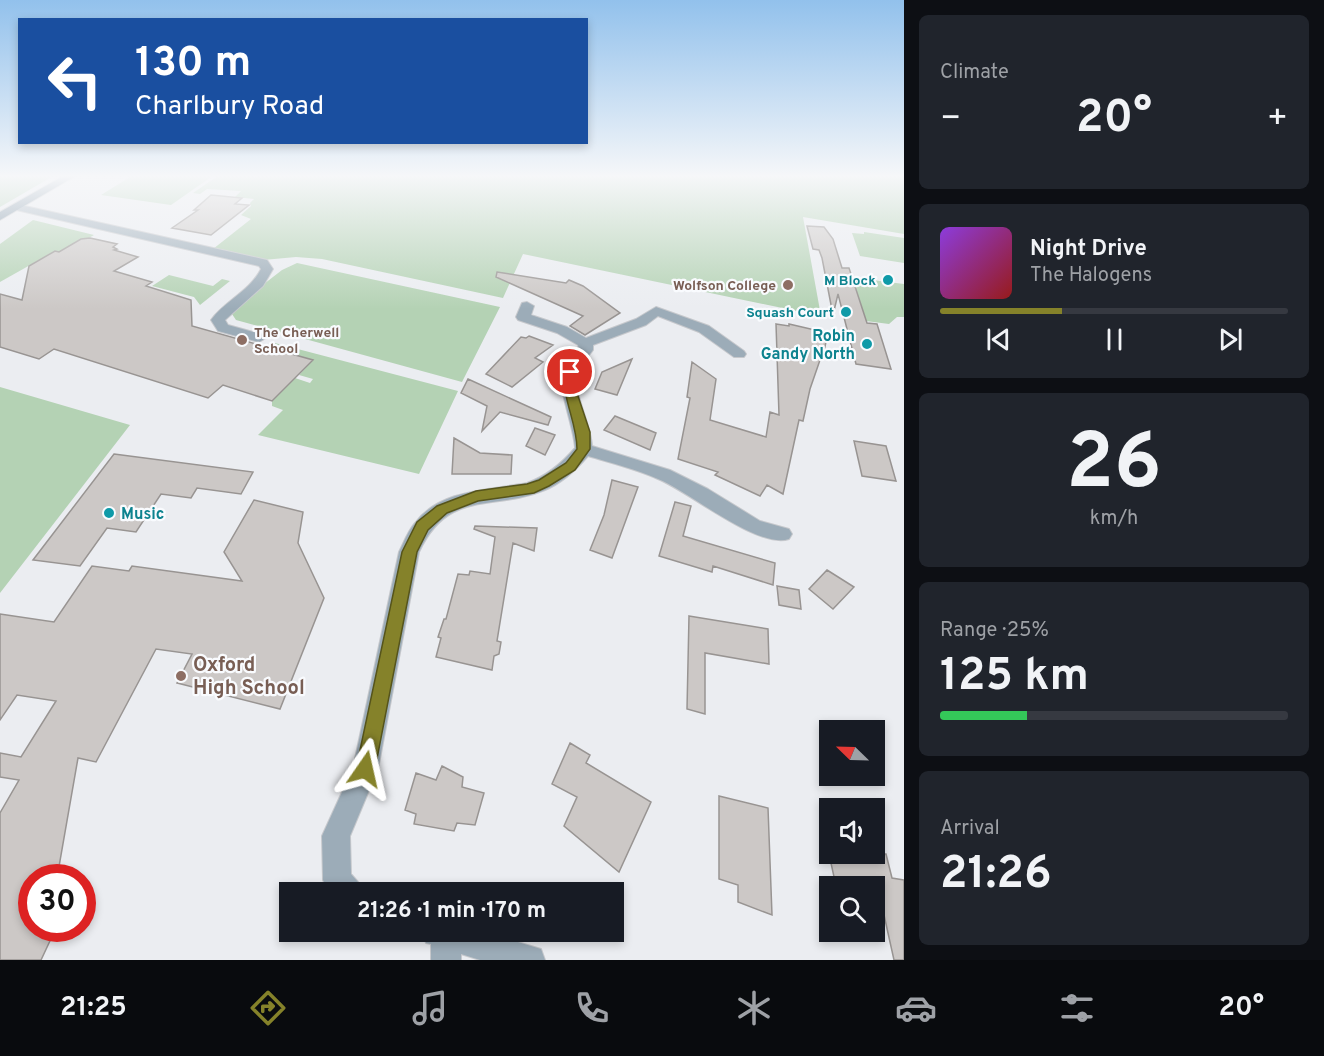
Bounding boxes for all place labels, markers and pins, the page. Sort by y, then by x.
place label: M Block [824,273,876,290]
marker: M Block [881,273,895,287]
place label: Wolfson College [673,278,776,295]
marker: Wolfson College [781,278,795,292]
place label: Squash Court [746,305,834,322]
marker: Squash Court [839,305,853,319]
place label: The Cherwell School [254,325,339,358]
place label: Robin Gandy North [761,327,855,365]
marker: The Cherwell School [235,333,249,347]
marker: Robin Gandy North [860,337,874,351]
pin [544,346,595,397]
place label: Music [121,505,165,525]
marker: Music [102,506,116,520]
place label: Oxford High School [193,653,305,702]
marker: Oxford High School [174,669,188,683]

